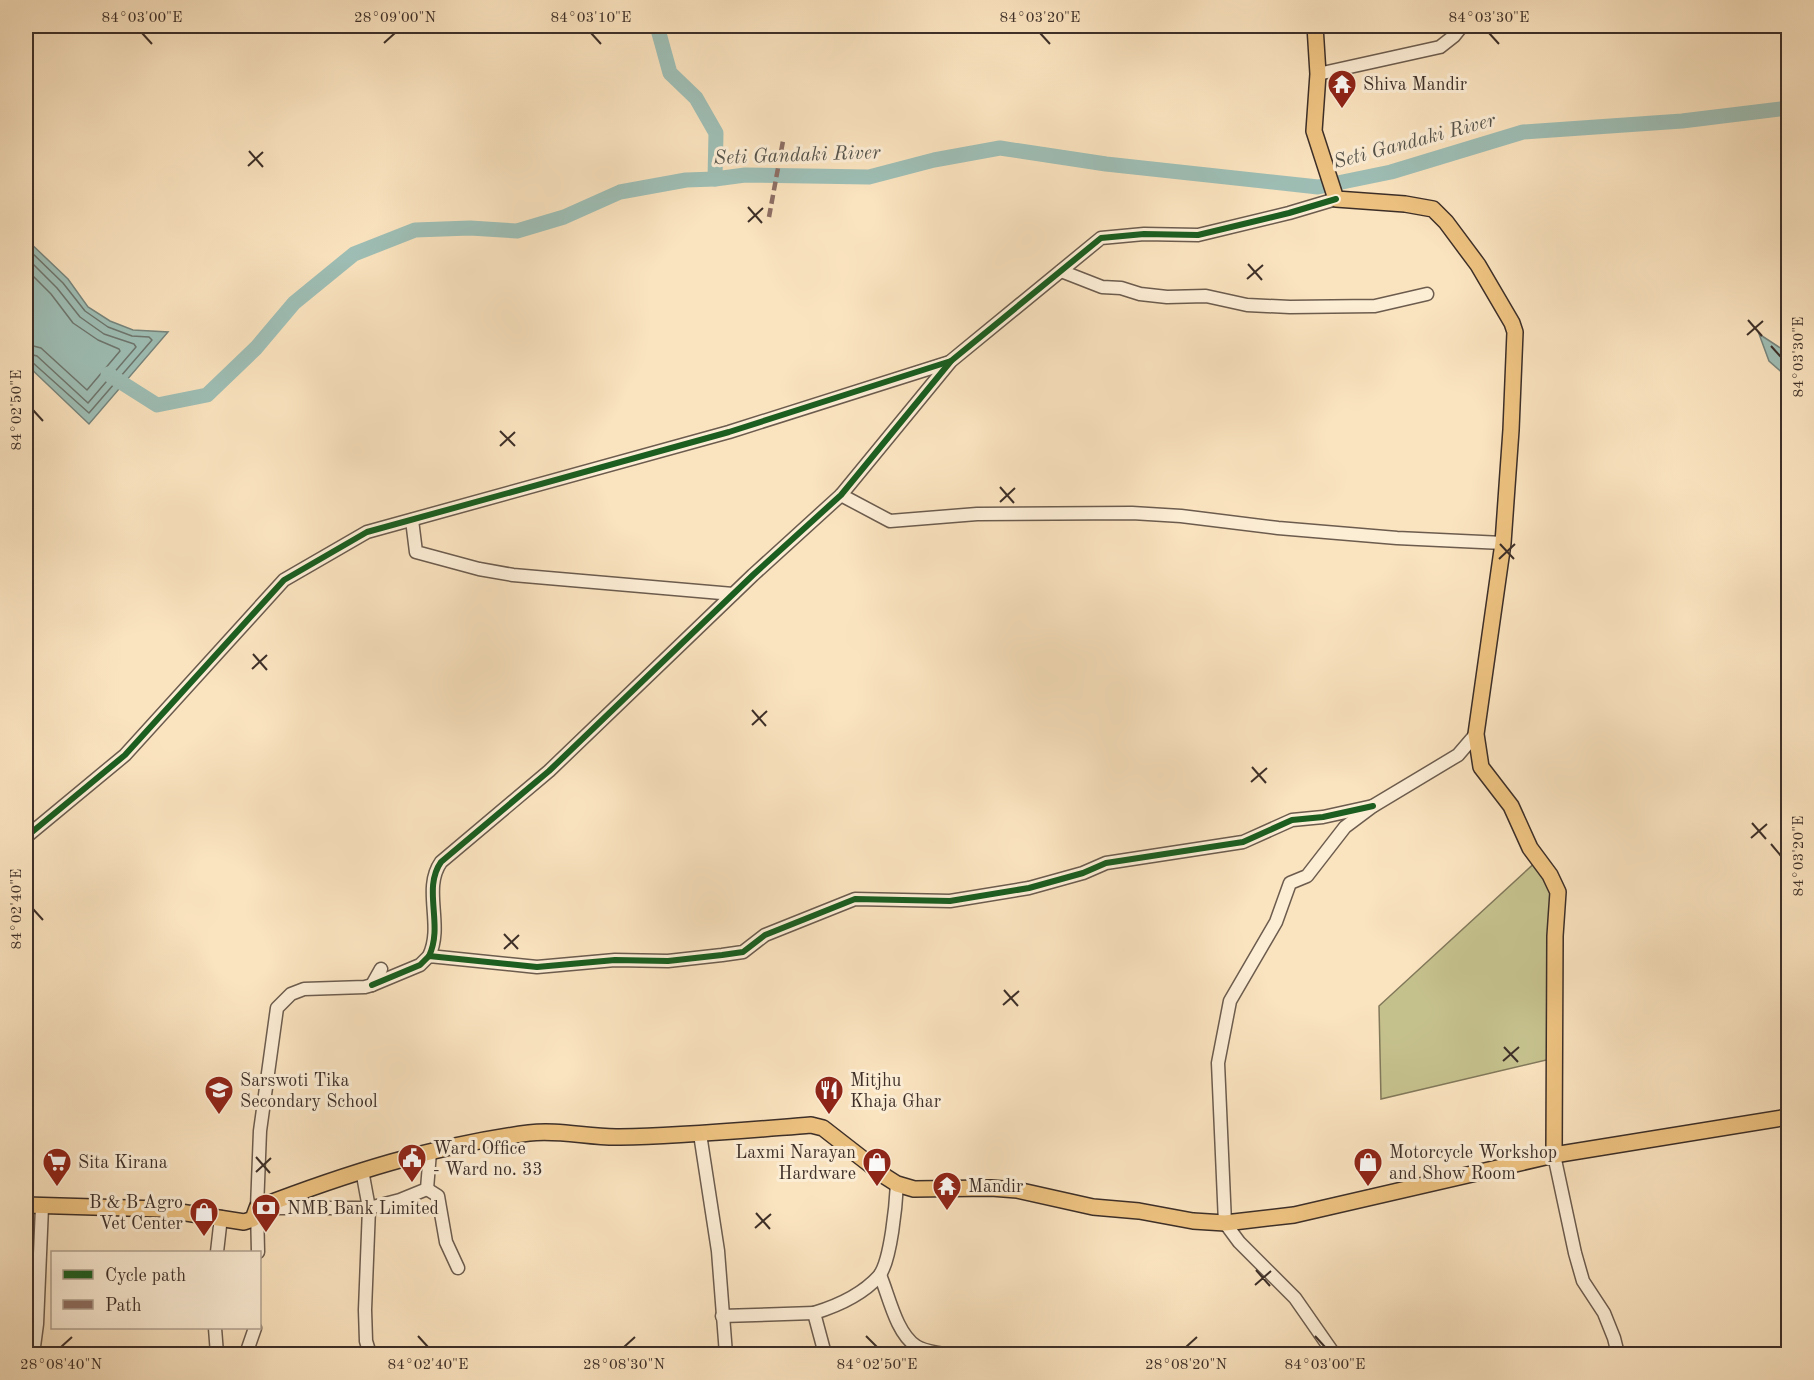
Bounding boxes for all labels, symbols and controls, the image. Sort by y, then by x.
text: 84°03'00"E [102,11,182,26]
text: 28°09'00"N [354,11,436,26]
text: 84°03'10"E [551,11,631,26]
text: 84°03'20"E [1000,11,1080,26]
text: 84°03'30"E [1449,11,1529,26]
temple icon: Shiva Mandir [1326,68,1358,110]
place label: Shiva Mandir [1363,76,1468,94]
water label: Seti Gandaki River [1331,111,1498,173]
water label: Seti Gandaki River [713,143,881,169]
text: 84°03'30"E [1792,317,1807,397]
text: 84°02'50"E [10,370,25,450]
text: 84°03'20"E [1792,816,1807,896]
text: 84°02'40"E [10,869,25,949]
place label: Sarswoti Tika Secondary School [240,1072,378,1111]
place label: Mitjhu Khaja Ghar [850,1072,942,1111]
school or university icon: Sarswoti Tika Secondary School [203,1074,235,1116]
restaurant icon: Mitjhu Khaja Ghar [813,1074,845,1116]
place label: Ward Office - Ward no. 33 [433,1140,543,1179]
public building icon: Ward Office - Ward no. 33 [396,1142,428,1184]
place label: Laxmi Narayan Hardware [735,1144,856,1183]
place label: Motorcycle Workshop and Show Room [1389,1144,1557,1183]
supermarket icon: Sita Kirana [41,1146,73,1188]
shop icon: Laxmi Narayan Hardware [861,1146,893,1188]
shop icon: Motorcycle Workshop and Show Room [1352,1146,1384,1188]
place label: Sita Kirana [78,1154,168,1172]
temple icon: Mandir [931,1170,963,1212]
place label: Mandir [968,1178,1024,1196]
bank icon: NMB Bank Limited [250,1192,282,1234]
place label: B & B Agro Vet Center [89,1194,184,1233]
shop icon: B & B Agro Vet Center [188,1196,220,1238]
place label: NMB Bank Limited [287,1200,439,1218]
legend [51,1251,261,1329]
text: Cycle path [105,1267,186,1285]
text: Path [105,1297,142,1315]
text: 28°08'40"N [20,1358,102,1373]
text: 84°02'40"E [388,1358,468,1373]
text: 28°08'30"N [583,1358,665,1373]
text: 84°02'50"E [837,1358,917,1373]
text: 28°08'20"N [1145,1358,1227,1373]
text: 84°03'00"E [1285,1358,1365,1373]

